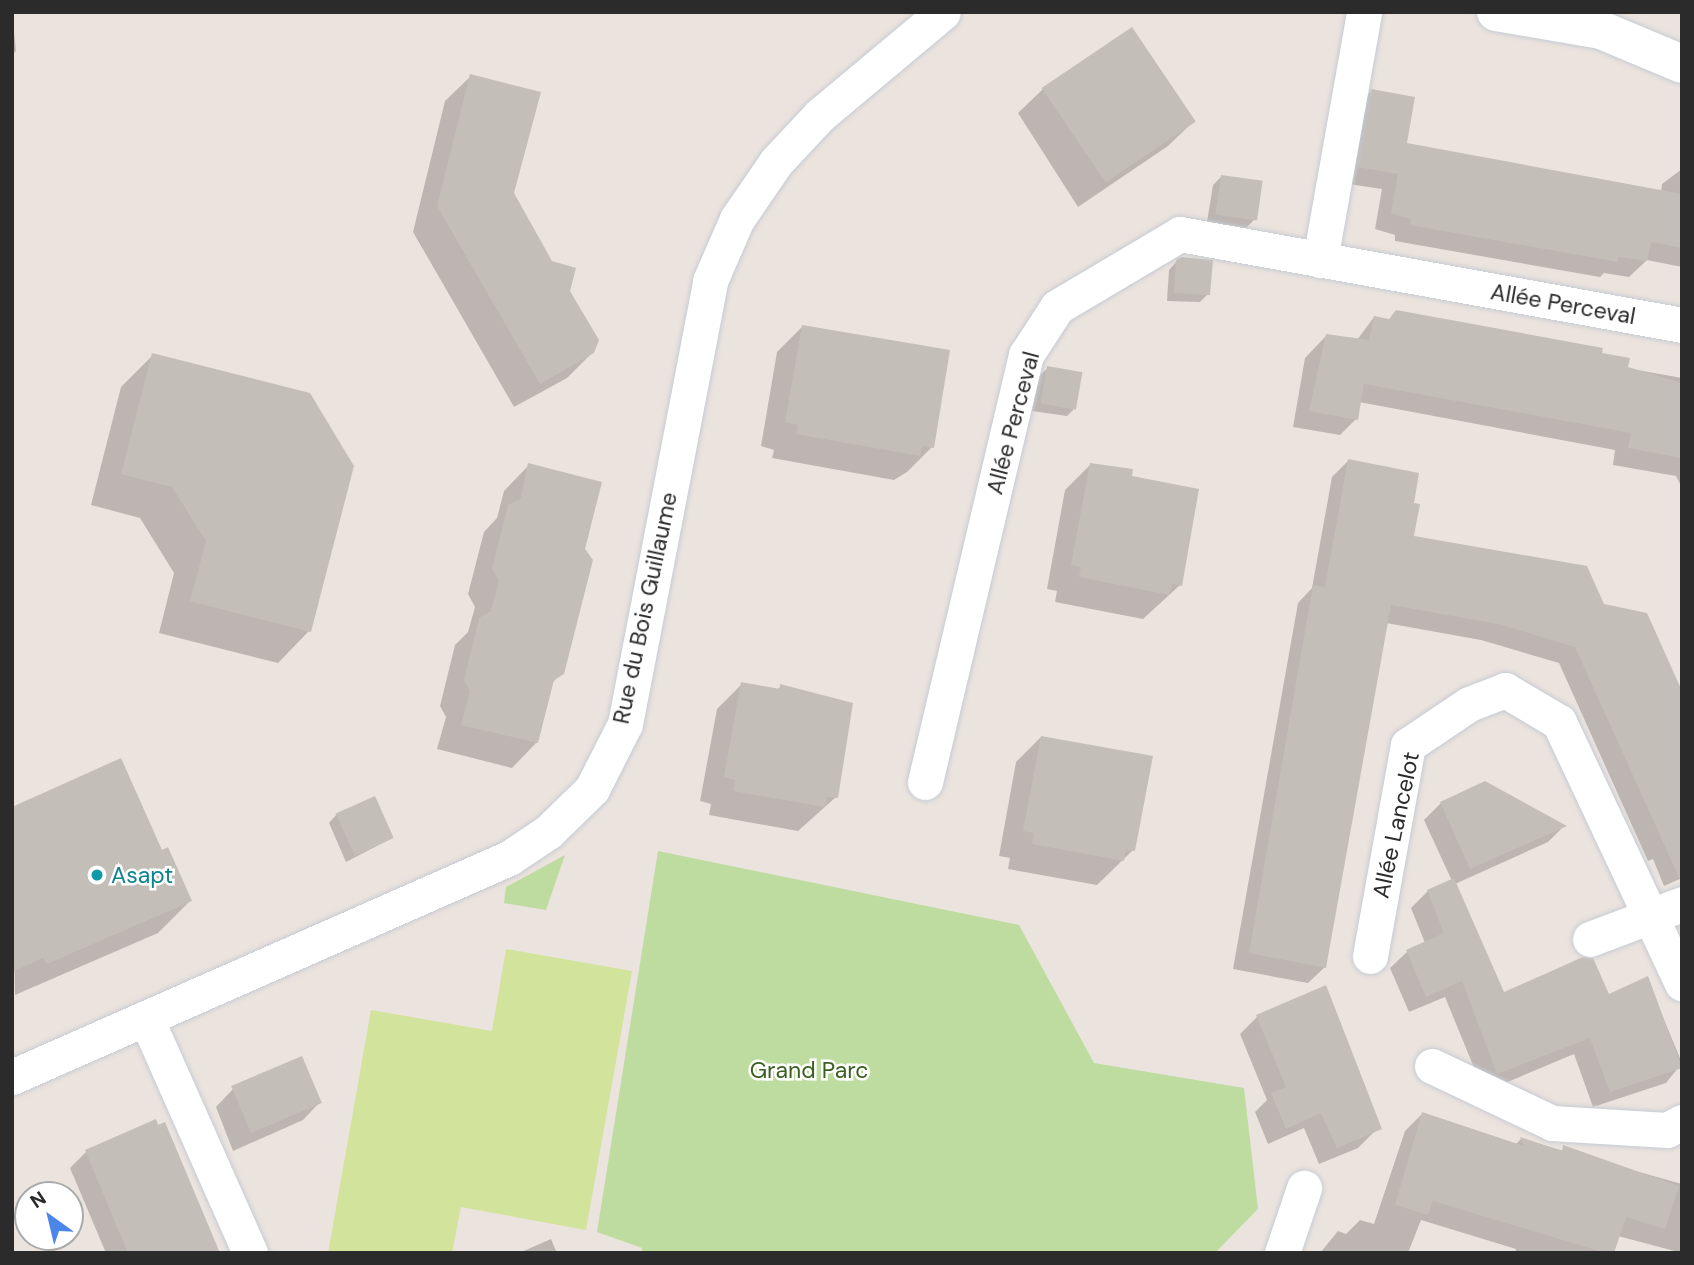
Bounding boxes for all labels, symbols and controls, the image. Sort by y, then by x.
street label: Allée Perceval [1488,278,1638,330]
street label: Allée Perceval [981,349,1045,497]
street label: Rue du Bois Guillaume [607,490,683,726]
street label: Allée Lancelot [1367,749,1425,901]
place label: Asapt [111,861,173,889]
marker: Asapt [89,867,105,883]
park label: Grand Parc [750,1056,868,1084]
north arrow [14,1181,84,1251]
text: N [25,1186,51,1214]

